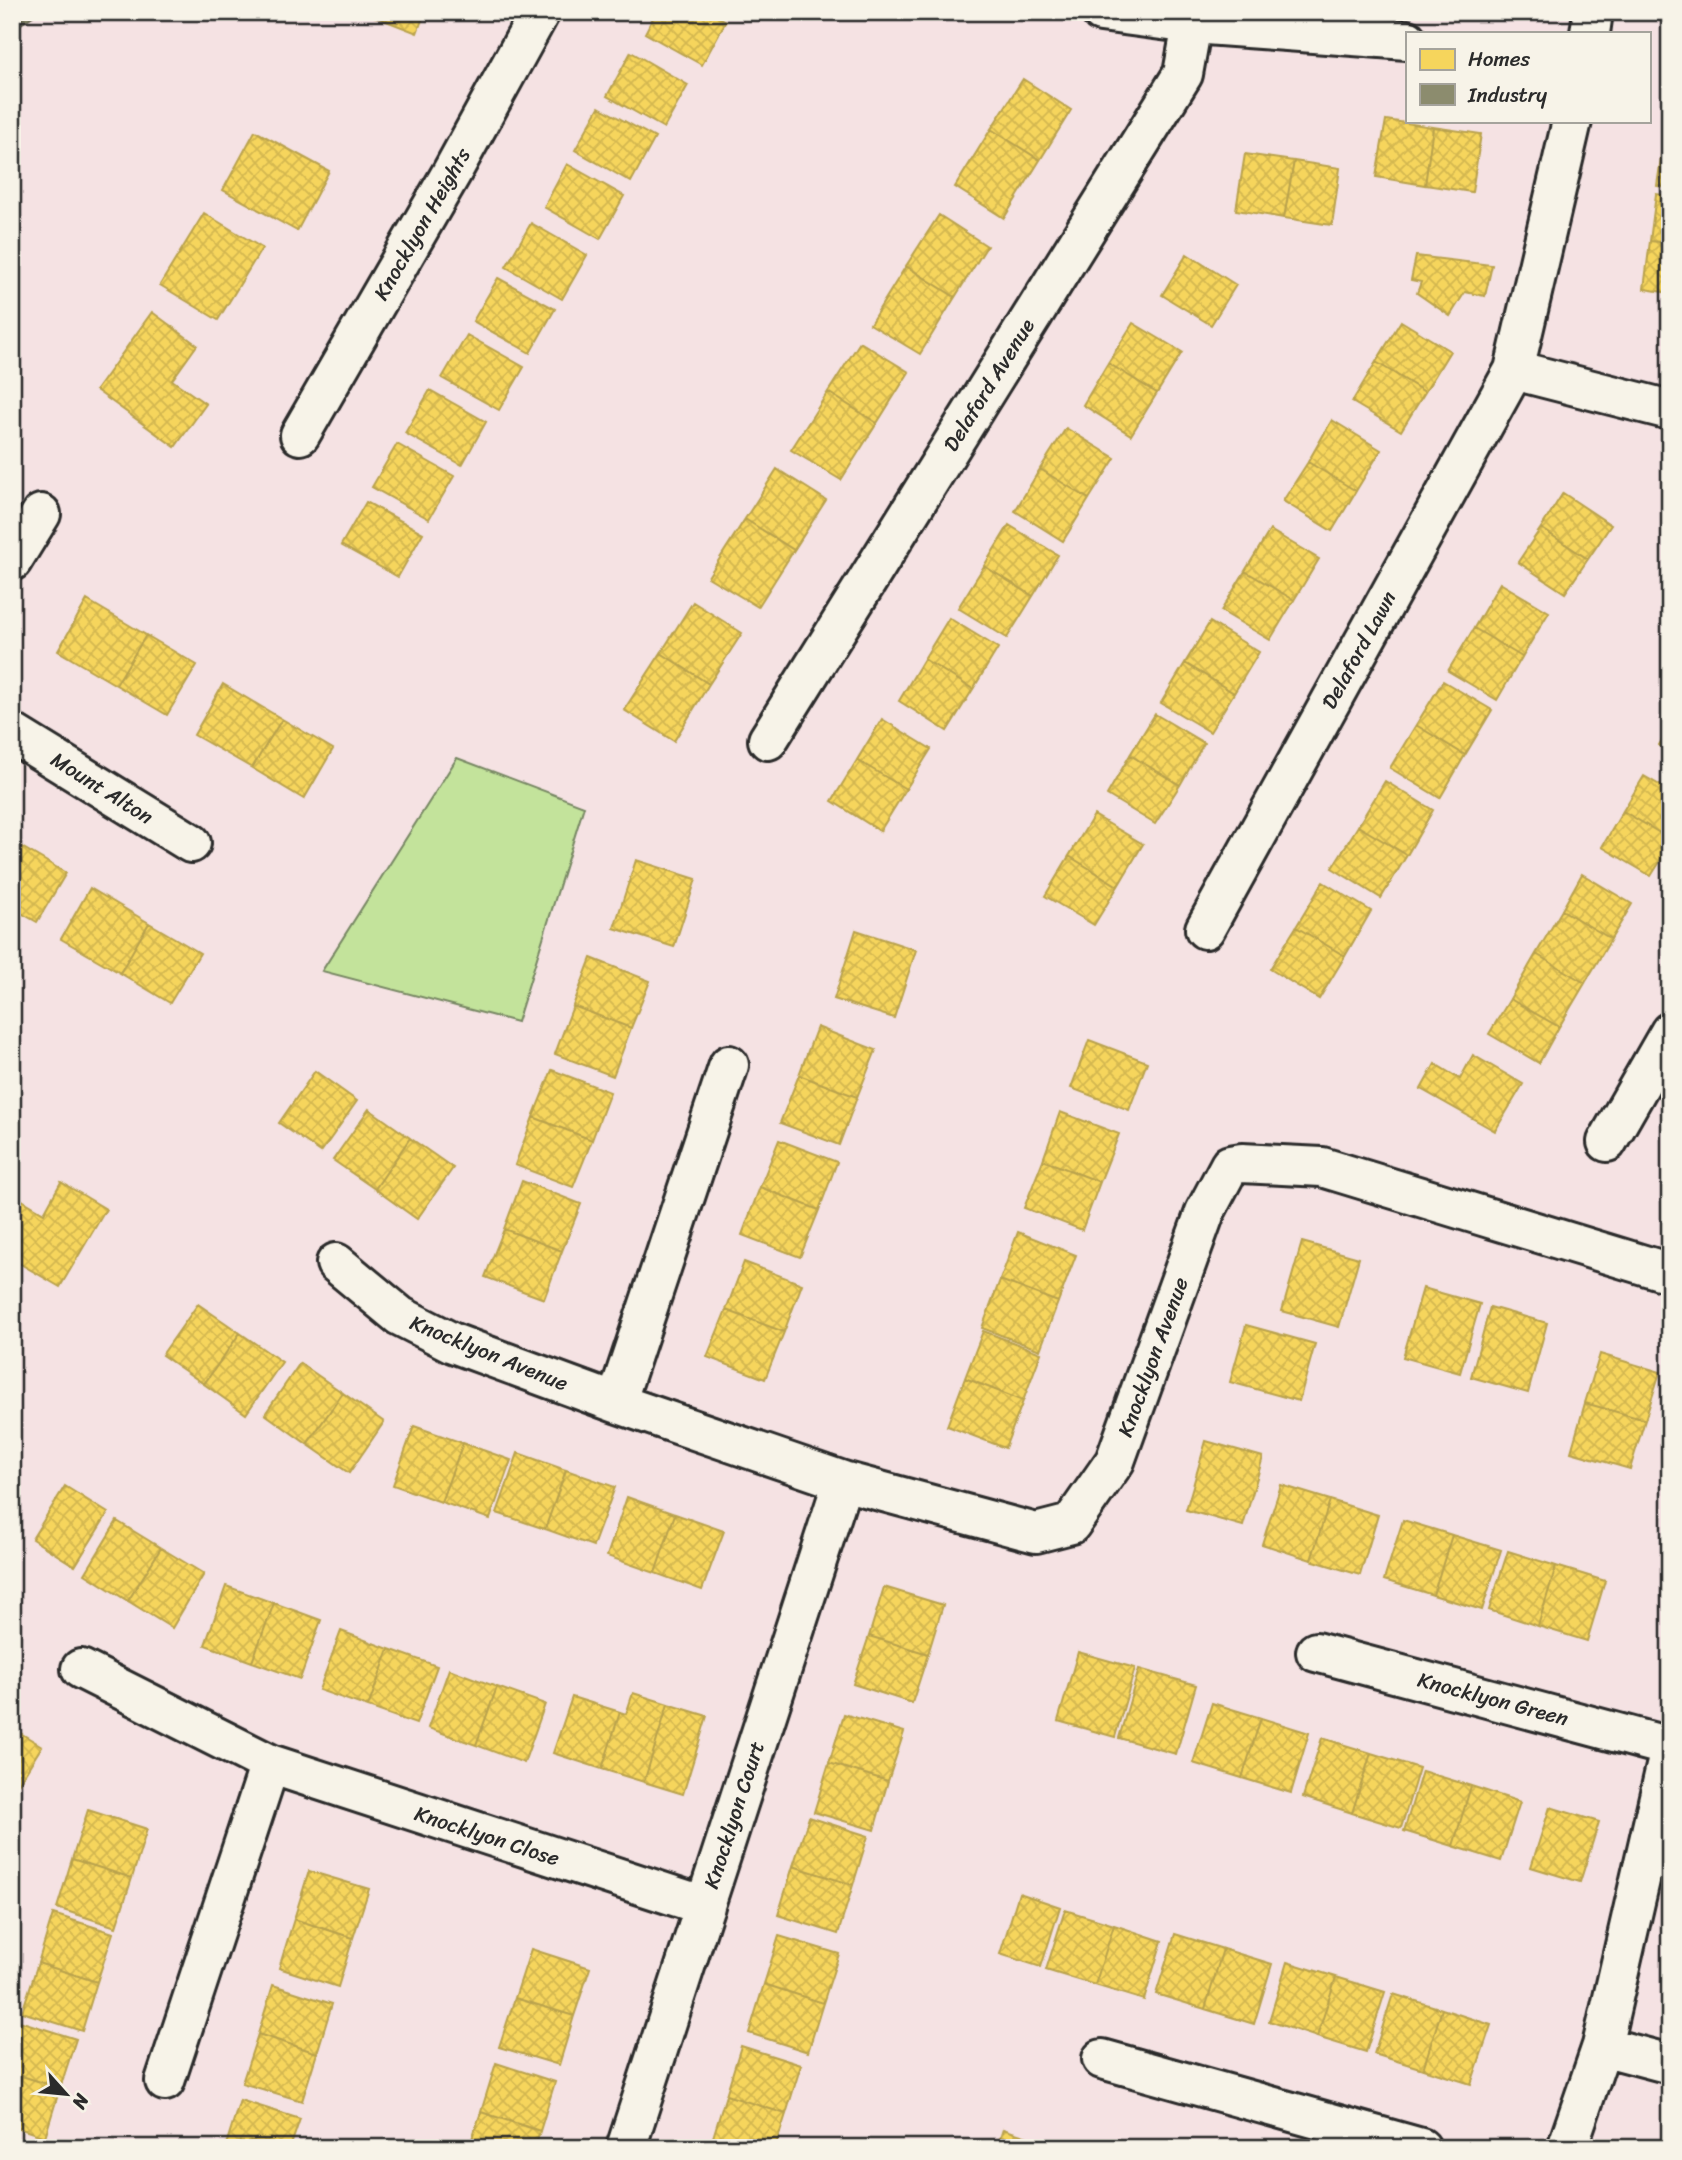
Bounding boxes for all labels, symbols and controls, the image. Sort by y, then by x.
legend [1406,32,1650,122]
text: Homes [1468,40,1530,78]
text: Industry [1467,76,1547,114]
street label: Knocklyon Heights [363,140,481,308]
street label: Delaford Avenue [933,311,1045,459]
street label: Delaford Lawn [1311,584,1407,716]
street label: Mount Alton [43,741,161,835]
street label: Knocklyon Avenue [1106,1271,1200,1442]
street label: Knocklyon Avenue [404,1304,574,1402]
street label: Knocklyon Green [1413,1661,1573,1737]
street label: Knocklyon Court [692,1736,776,1894]
street label: Knocklyon Close [409,1795,565,1877]
north arrow [32,2058,102,2128]
text: N [63,2087,99,2116]

